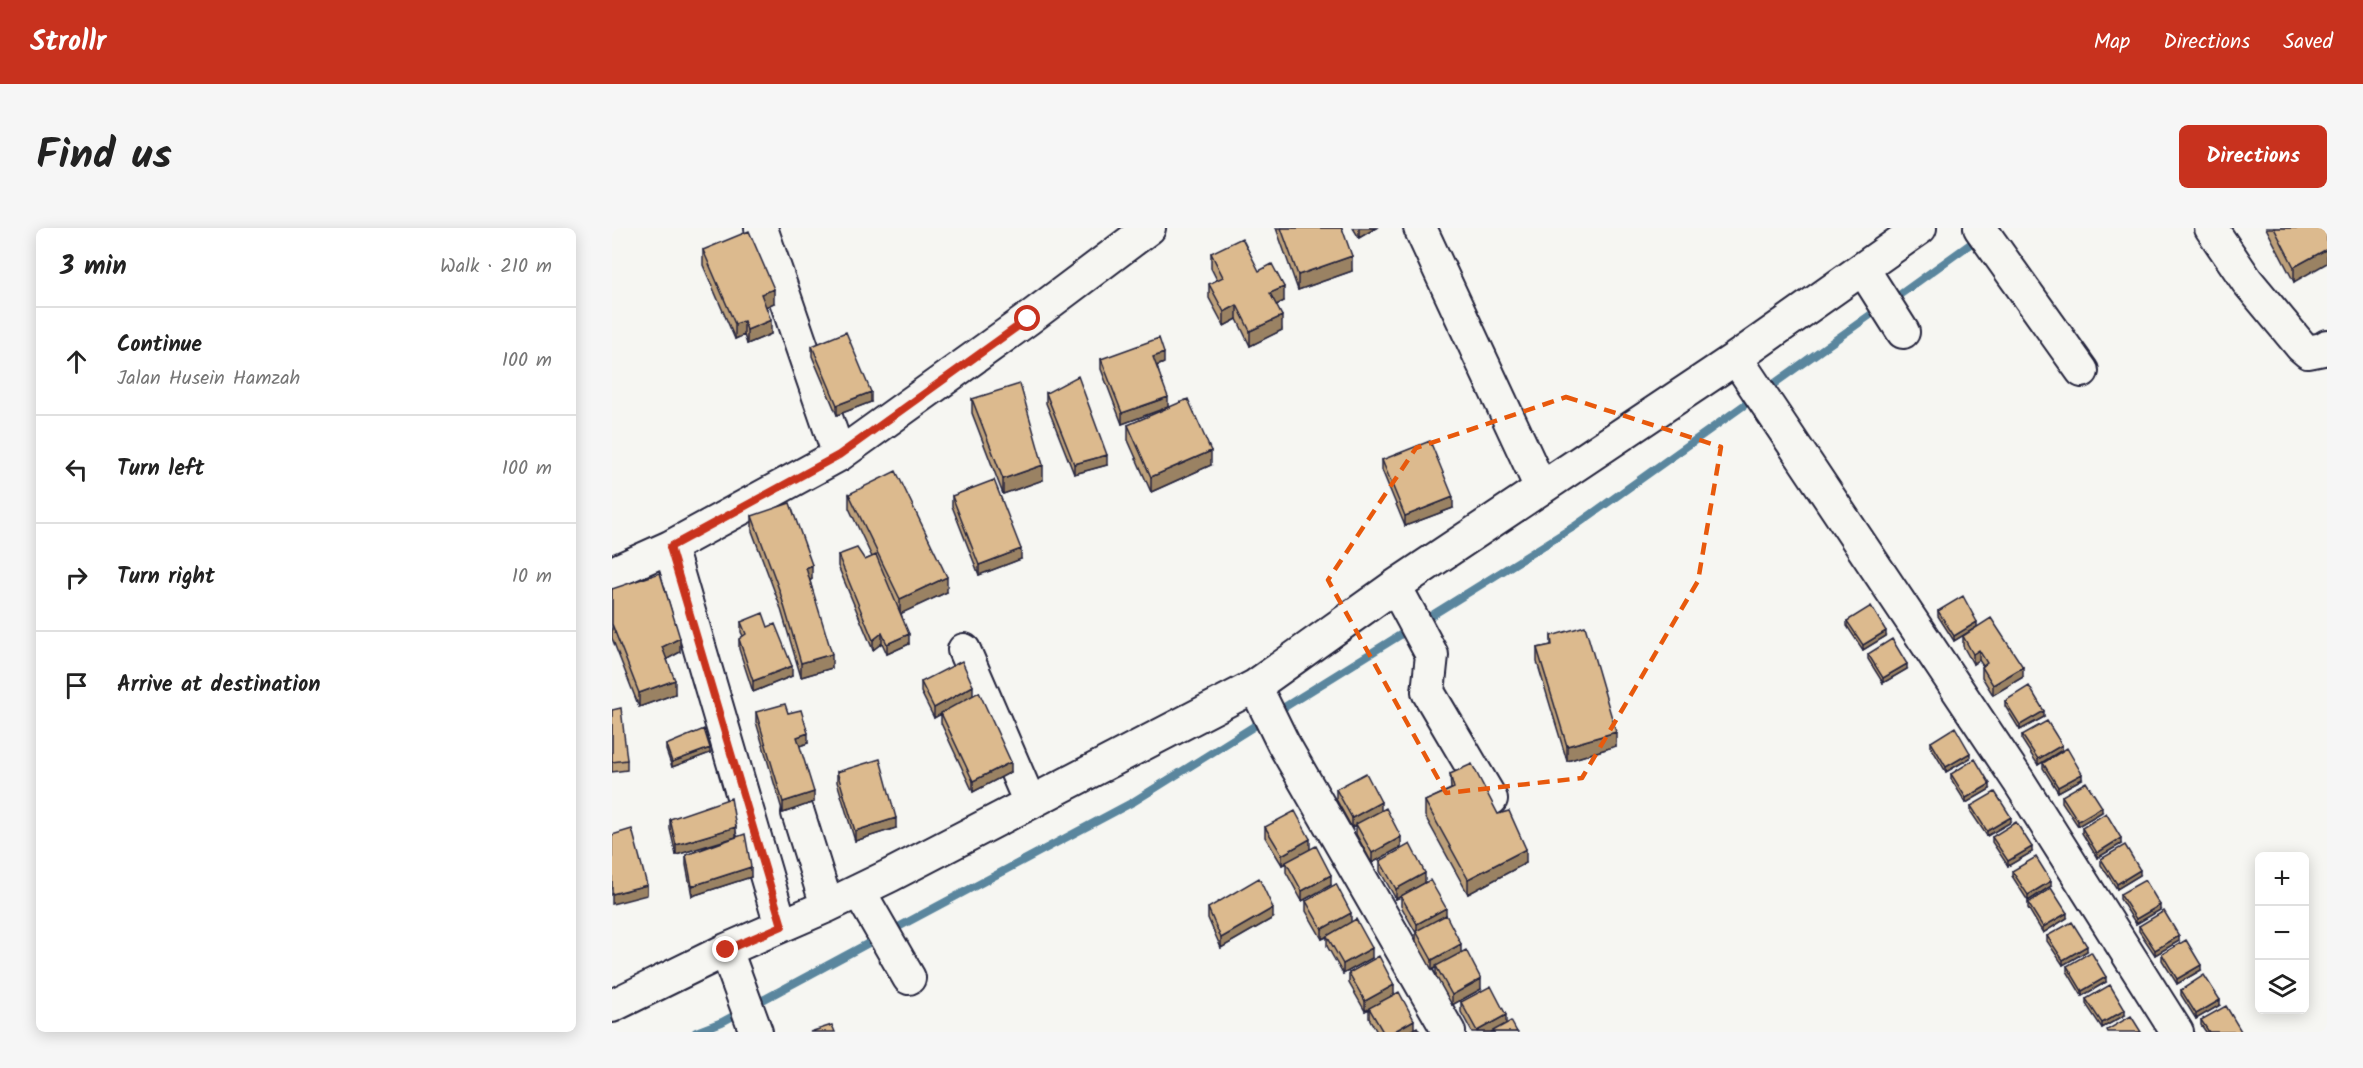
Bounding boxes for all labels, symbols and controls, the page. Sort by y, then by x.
text: Strollr [30,20,106,65]
text: Map [2094,26,2130,59]
text: Directions [2163,26,2250,59]
text: Saved [2283,26,2333,59]
text: Find us [36,123,172,190]
button: Directions [2179,125,2327,188]
text: 3 min [60,246,127,288]
text: Walk · 210 m [440,251,552,283]
route start [1014,305,1040,331]
text: Continue [117,328,202,363]
icon: ahead [60,345,93,378]
text: 100 m [502,345,552,377]
text: Jalan Husein Hamzah [117,363,300,395]
text: Turn left [117,452,204,487]
icon: left [60,453,93,486]
text: 100 m [502,453,552,485]
text: Turn right [117,560,215,595]
icon: right [60,561,93,594]
text: 10 m [512,561,552,593]
text: Arrive at destination [117,668,320,703]
icon: arrive [60,669,93,702]
map controls [2255,852,2309,1014]
button: + [2255,852,2309,906]
button: − [2255,906,2309,960]
route end [712,936,738,962]
button: layers [2255,960,2309,1014]

